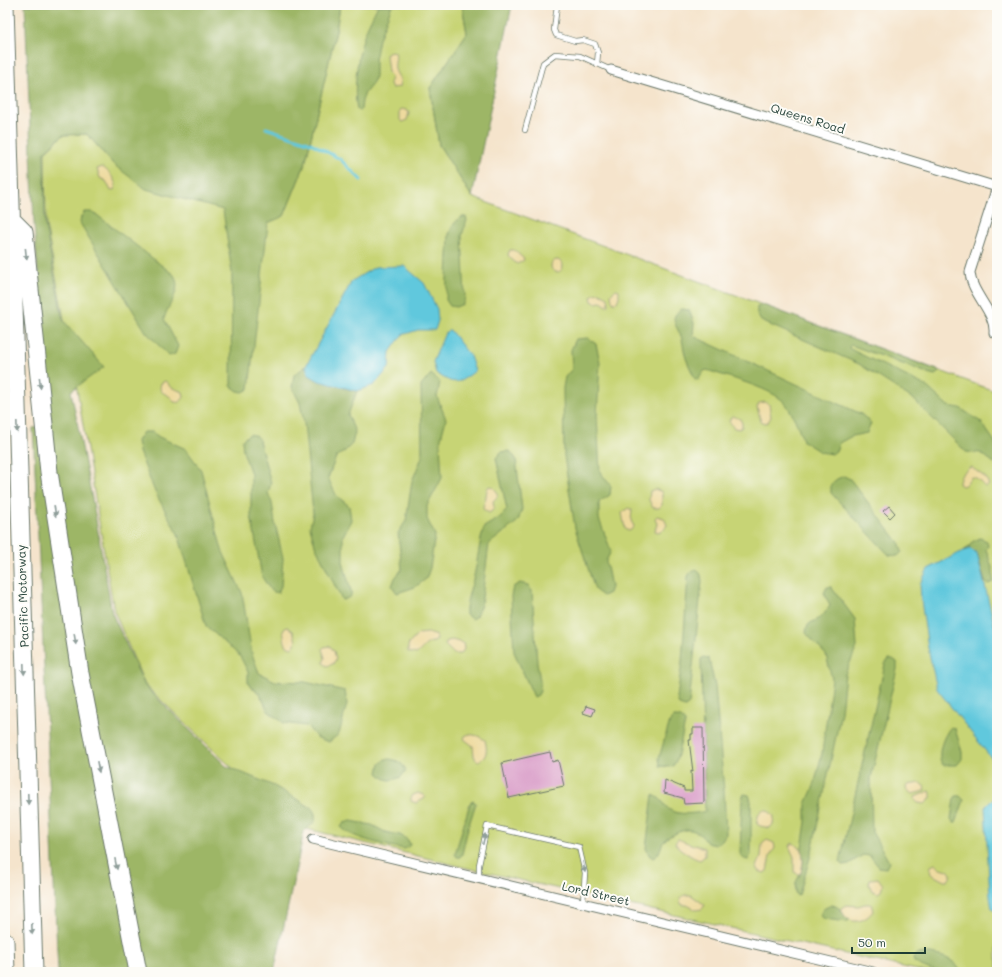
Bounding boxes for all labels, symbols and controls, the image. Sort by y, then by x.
street label: Queens Road [769,99,848,137]
one-way arrow [23,248,29,260]
one-way arrow [37,377,43,389]
one-way arrow [14,421,21,433]
one-way arrow [52,505,58,517]
street label: Pacific Motorway [12,544,32,648]
one-way arrow [72,633,78,645]
one-way arrow [21,663,28,675]
one-way arrow [95,761,101,773]
one-way arrow [25,793,32,805]
one-way arrow [481,833,487,846]
one-way arrow [114,858,120,870]
one-way arrow [581,861,587,873]
street label: Lord Street [561,877,631,909]
one-way arrow [29,923,36,935]
scale bar [852,929,925,955]
text: 50 m [858,934,886,950]

